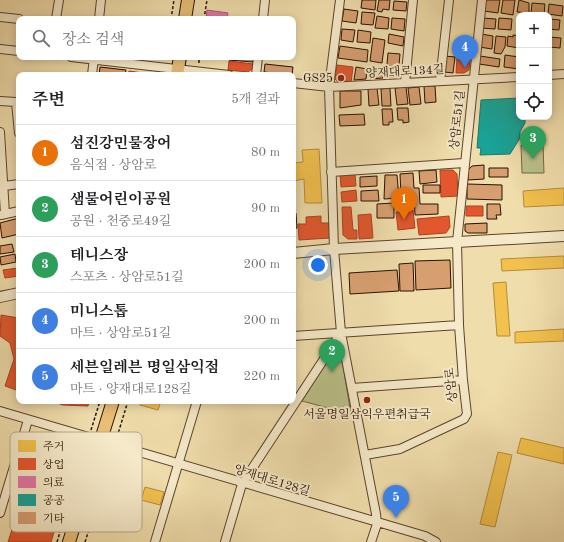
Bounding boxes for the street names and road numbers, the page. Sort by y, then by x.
street label: 양재대로134길 [365,63,445,80]
street label: 상암로51길 [448,89,467,151]
street label: 상암로 [443,367,460,403]
street label: 양재대로128길 [232,463,311,498]

